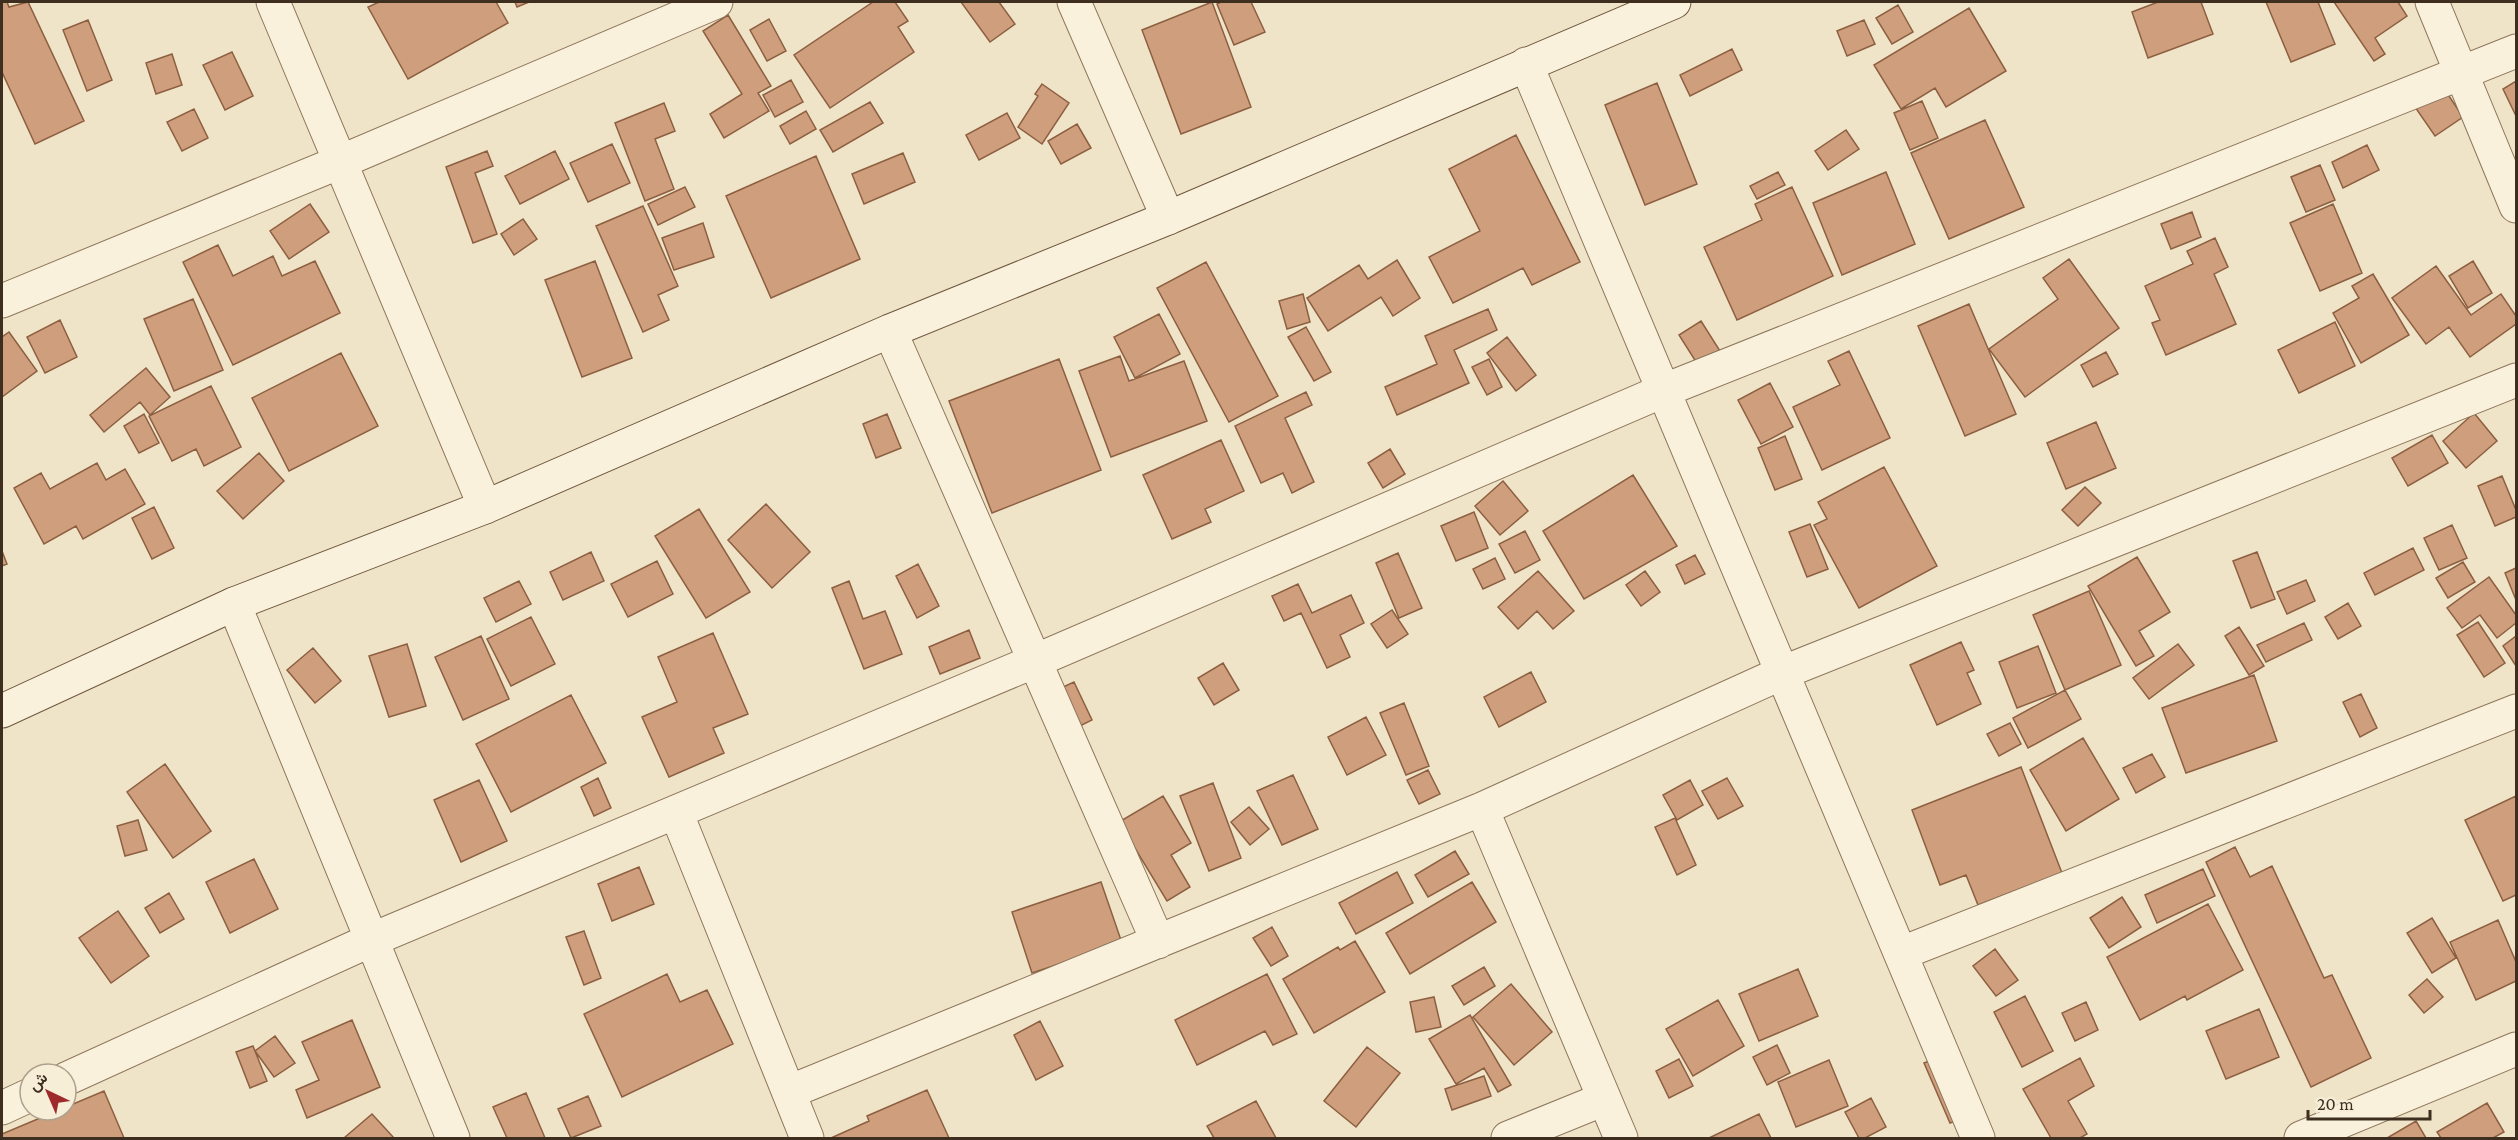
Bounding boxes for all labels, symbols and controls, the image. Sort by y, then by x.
north arrow [18,1062,78,1122]
text: ش [25,1069,51,1095]
scale bar [2308,1083,2430,1121]
text: 20 m [2317,1094,2354,1114]

